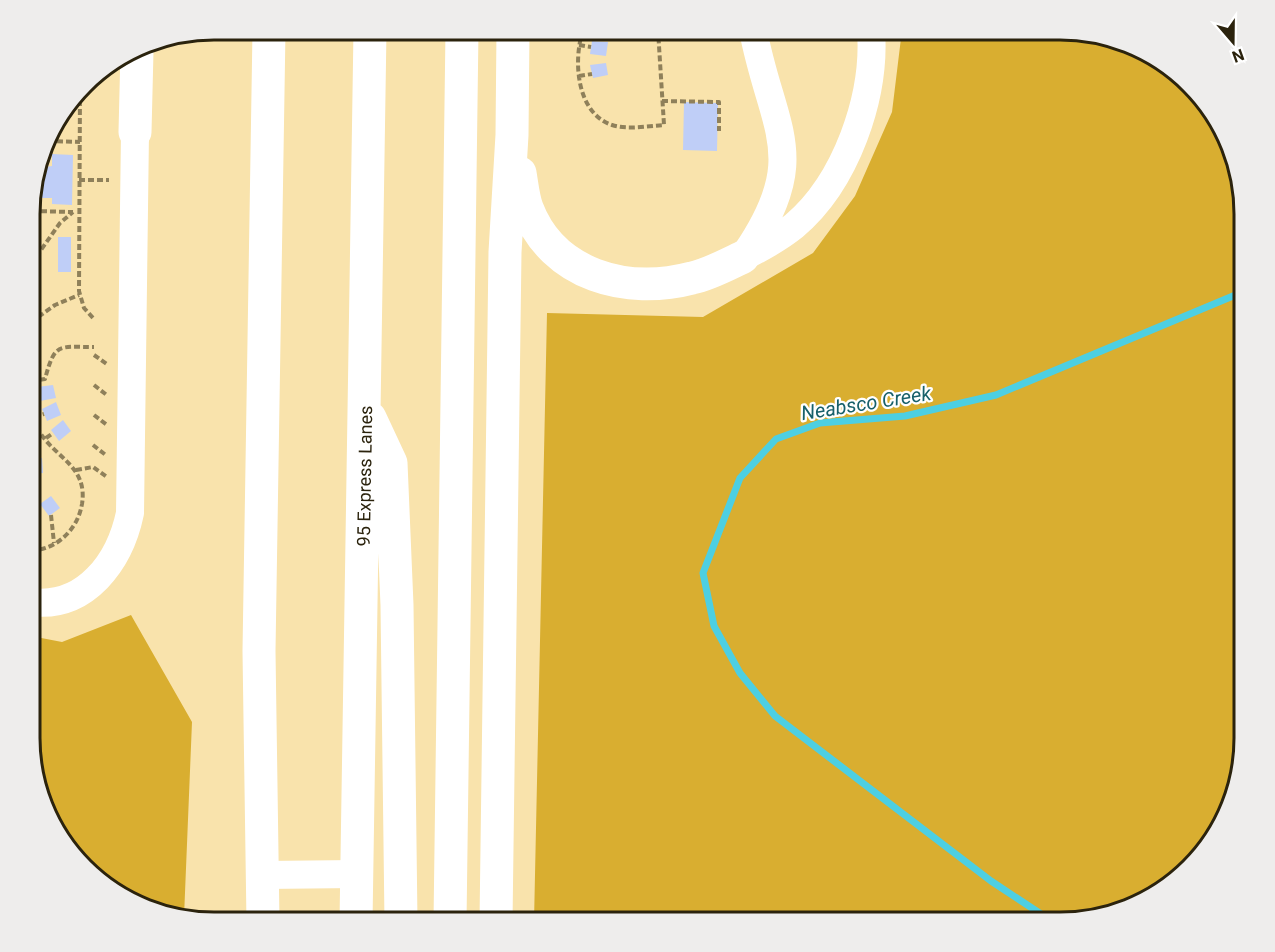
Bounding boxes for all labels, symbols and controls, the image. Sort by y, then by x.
north arrow [1203,12,1263,72]
text: N [1229,45,1247,66]
water label: Neabsco Creek [799,381,934,425]
street label: 95 Express Lanes [353,405,376,547]

